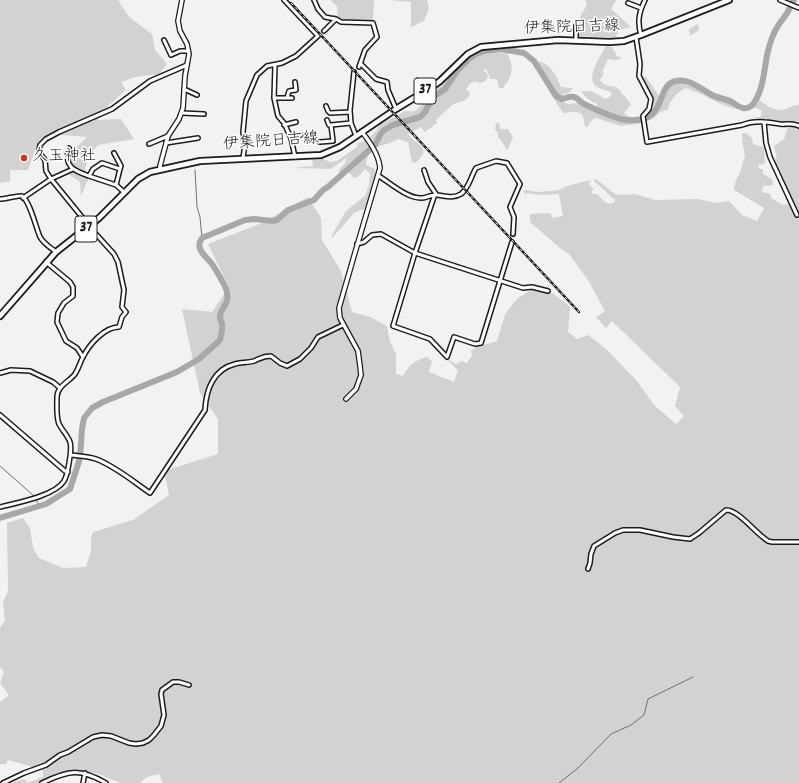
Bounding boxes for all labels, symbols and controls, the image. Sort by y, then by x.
street label: 伊集院日吉線 [524,18,620,40]
road number: 37 [414,78,436,104]
street label: 伊集院日吉線 [222,130,320,156]
place label: 久玉神社 [32,148,96,168]
marker: 久玉神社 [19,153,29,163]
road number: 37 [75,216,97,242]

